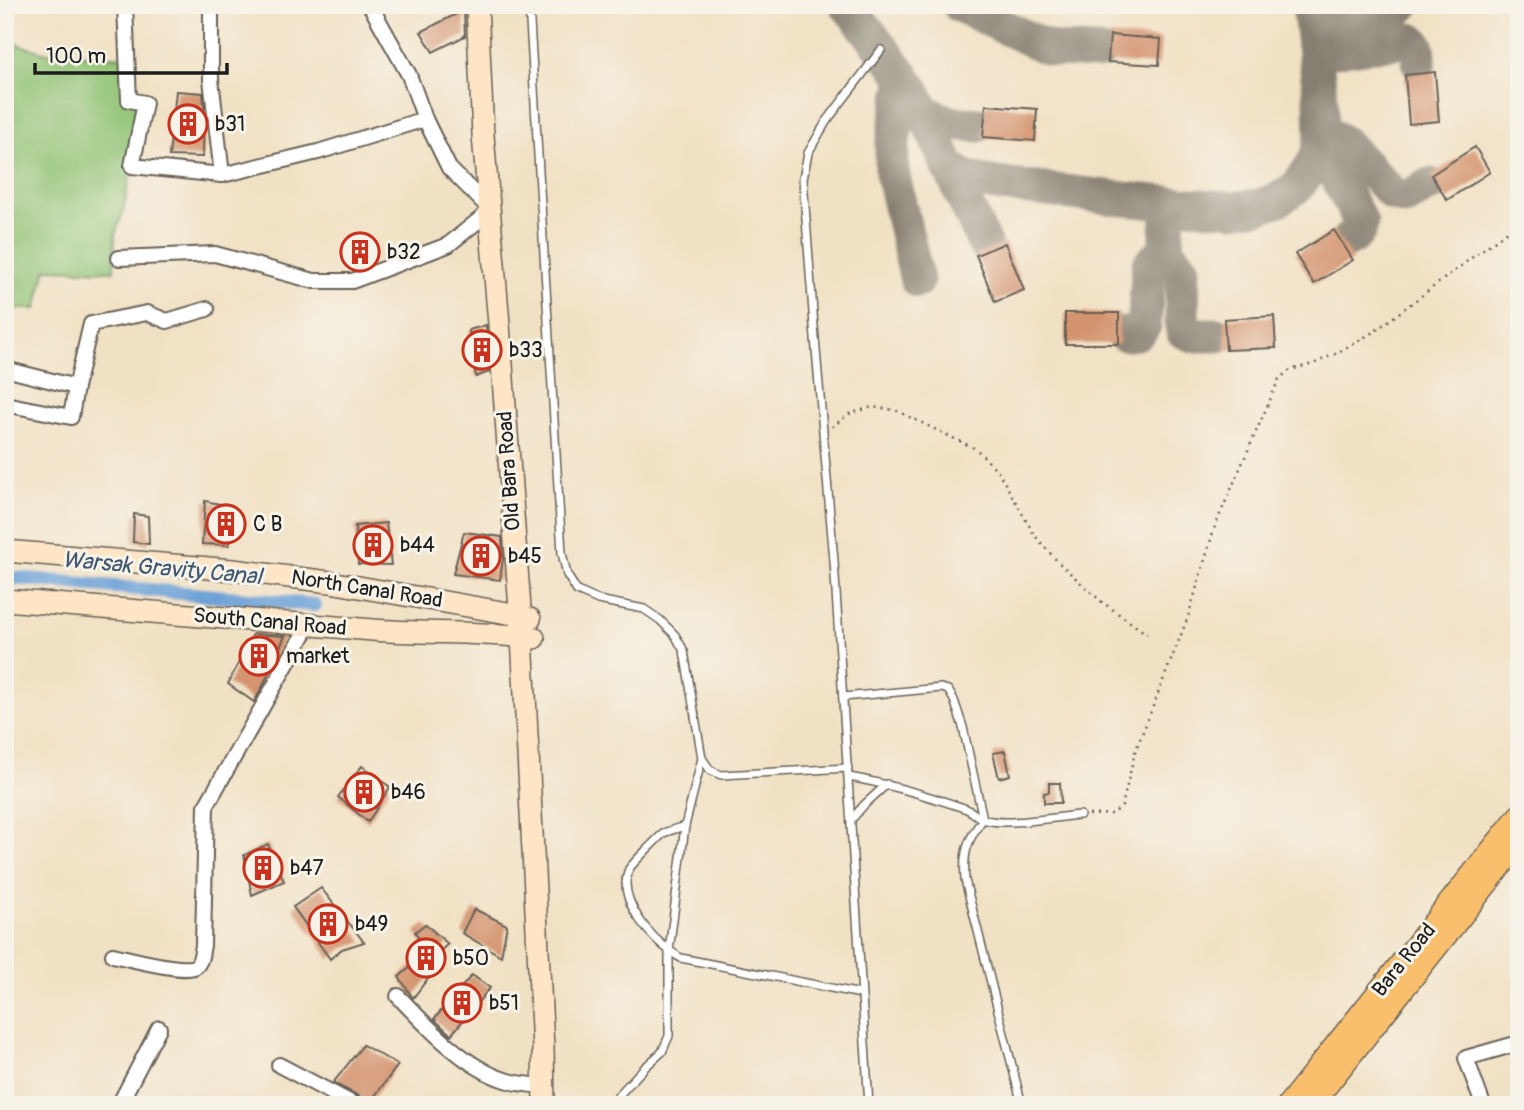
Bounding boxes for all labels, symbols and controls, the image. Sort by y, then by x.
scale bar [35,32,228,76]
text: 100 m [46,43,106,70]
building icon: b31 [167,103,209,145]
place label: b31 [215,111,245,138]
building icon: b32 [339,231,381,273]
place label: b32 [387,239,421,266]
building icon: b33 [461,329,503,371]
place label: b33 [509,337,543,364]
street label: Old Bara Road [491,410,527,532]
building icon: C B [205,503,247,545]
place label: C B [253,511,282,538]
building icon: b44 [352,524,394,566]
place label: b44 [400,532,435,559]
building icon: b45 [460,535,502,577]
place label: b45 [508,543,542,570]
water label: Warsak Gravity Canal [61,545,265,591]
street label: North Canal Road [290,564,444,614]
street label: South Canal Road [192,602,348,642]
building icon: market [238,635,280,677]
place label: market [286,643,350,670]
building icon: b46 [343,771,385,813]
place label: b46 [391,779,426,806]
building icon: b47 [242,847,284,889]
place label: b47 [290,855,324,882]
building icon: b49 [307,903,349,945]
place label: b49 [355,911,388,938]
street label: Bara Road [1366,918,1442,1002]
building icon: b50 [405,937,447,979]
place label: b50 [453,945,489,972]
building icon: b51 [441,982,483,1024]
place label: b51 [489,990,519,1017]

